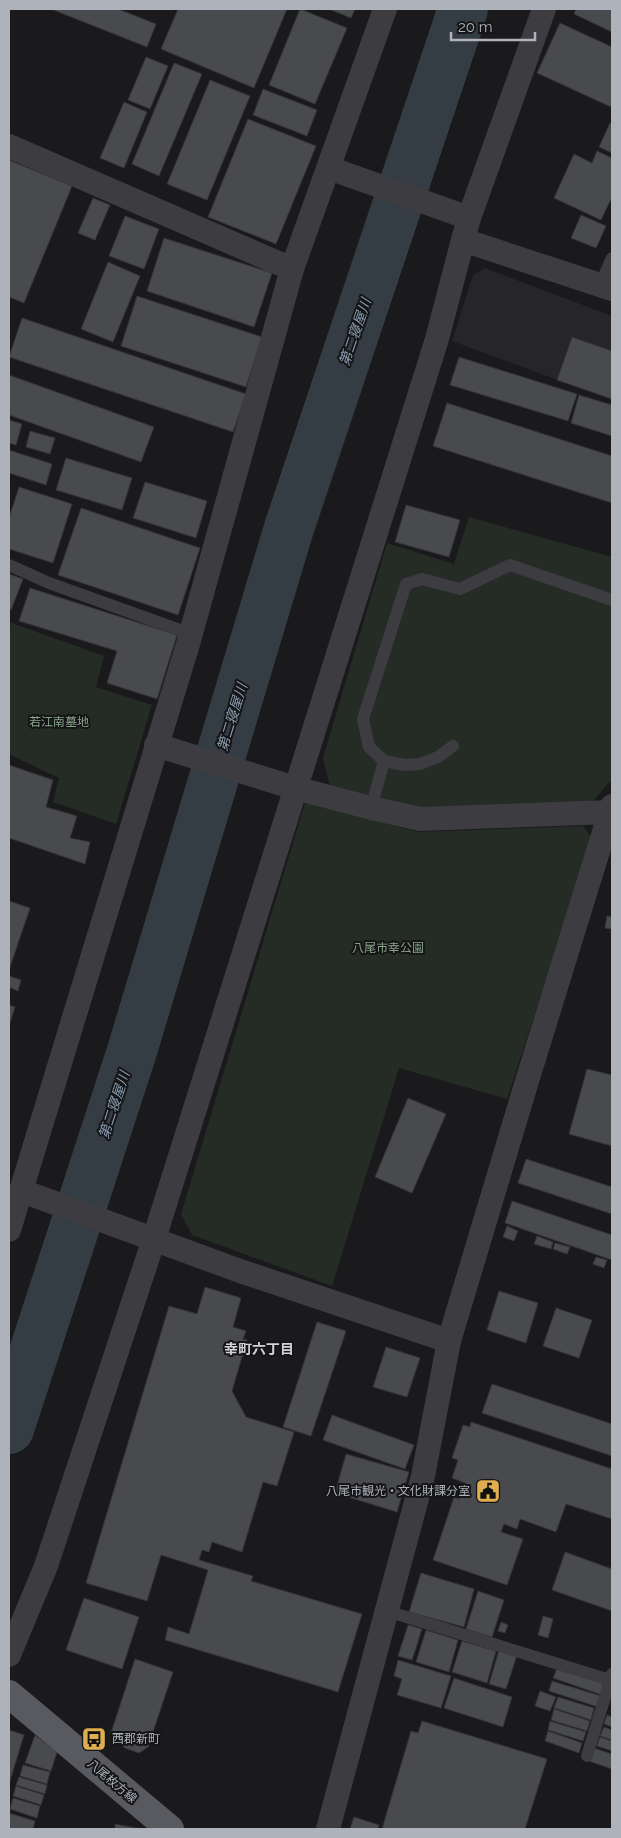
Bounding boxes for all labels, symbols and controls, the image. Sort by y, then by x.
scale bar [451,10,535,42]
text: 20 m [458,18,493,36]
water label: 第二寝屋川 [336,294,375,368]
water label: 第二寝屋川 [214,679,250,753]
park label: 若江南墓地 [29,715,89,729]
park label: 八尾市幸公園 [352,941,424,955]
water label: 第二寝屋川 [96,1067,133,1141]
district label: 幸町六丁目 [224,1341,294,1357]
public building icon: 八尾市観光・文化財課分室 [475,1478,501,1504]
place label: 八尾市観光・文化財課分室 [326,1484,470,1498]
bus stop icon: 西郡新町 [81,1726,107,1752]
place label: 西郡新町 [112,1732,160,1746]
street label: 八尾枚方線 [85,1756,139,1806]

